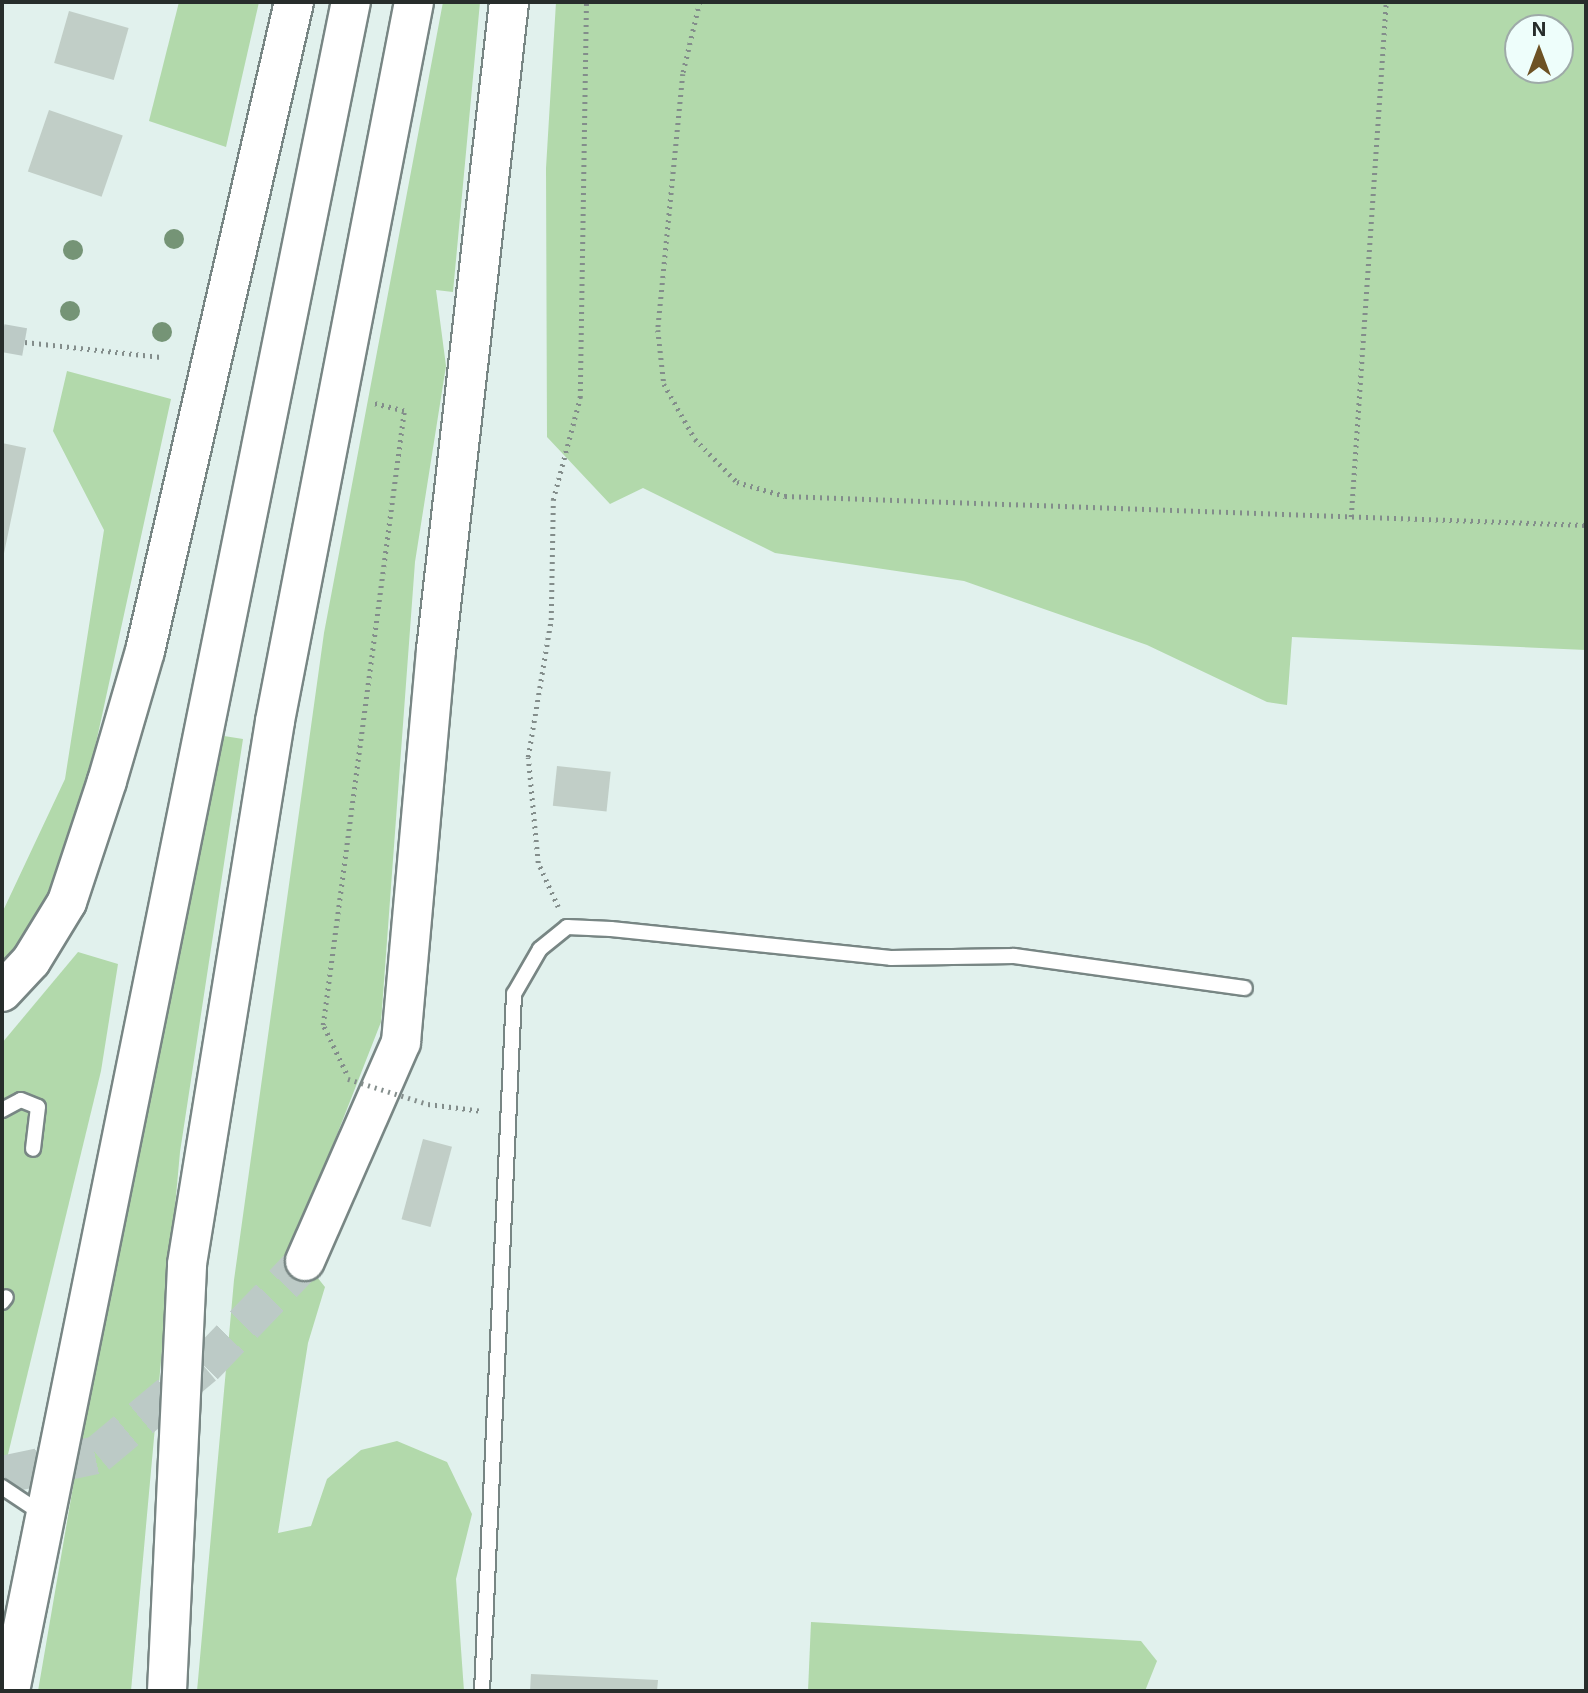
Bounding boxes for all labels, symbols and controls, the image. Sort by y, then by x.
north arrow [1504,14,1574,84]
text: N [1532,18,1546,41]

